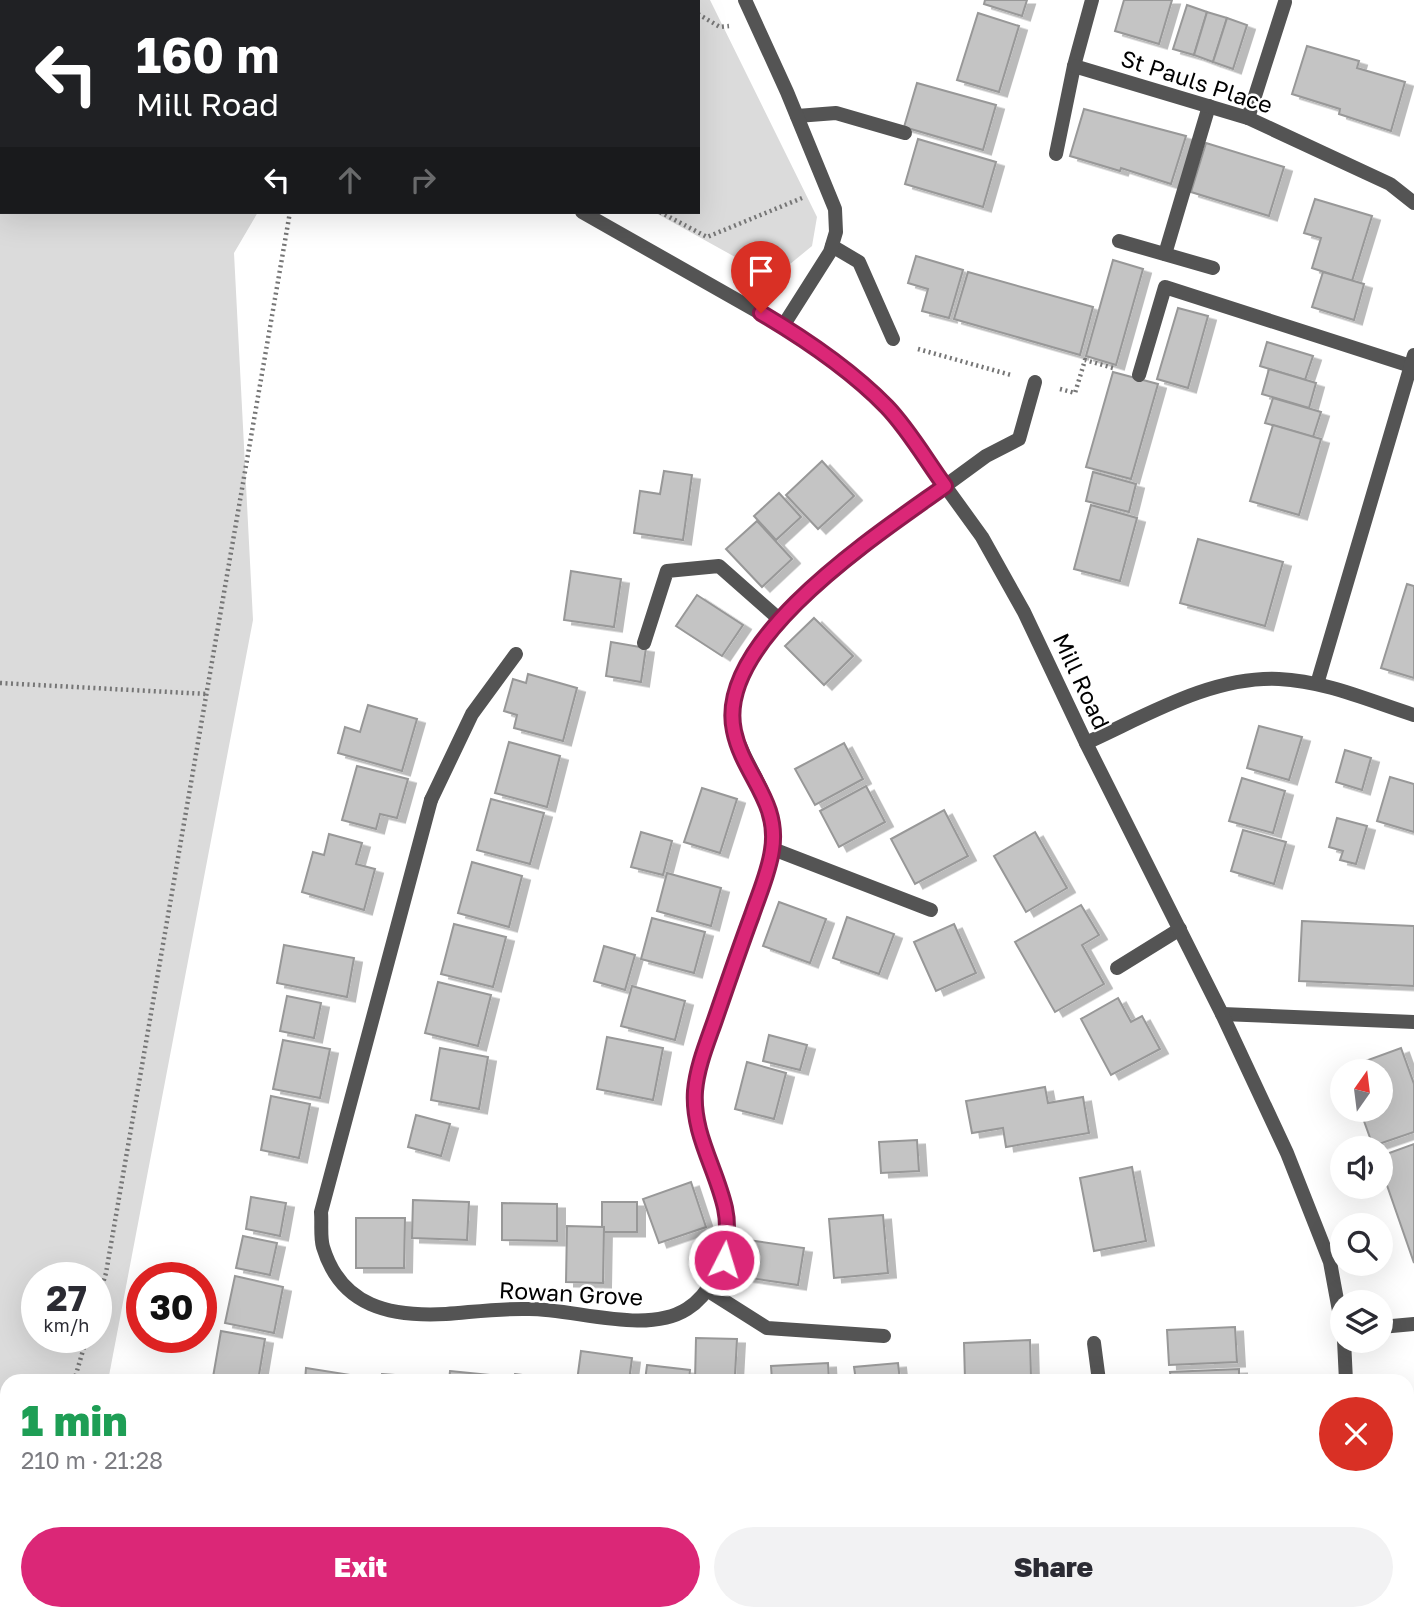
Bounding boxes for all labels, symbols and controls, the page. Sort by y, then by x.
text: 160 m [136,25,279,84]
icon: left [21,28,112,119]
street label: St Pauls Place [1118,43,1276,119]
text: Mill Road [136,85,279,123]
icon: left [258,161,296,199]
icon: ahead [331,161,369,199]
icon: right [404,161,442,199]
pin [731,241,791,313]
icon: arrive [742,252,780,290]
street label: Mill Road [1048,629,1116,733]
north arrow [1330,1059,1393,1122]
map controls [1330,1059,1393,1353]
button: sound [1330,1136,1393,1199]
button: search [1330,1213,1393,1276]
position arrow [687,1223,761,1297]
speed limit sign: 30 [126,1262,217,1353]
street label: Rowan Grove [498,1275,644,1311]
text: 27 [46,1277,87,1319]
button: layers [1330,1290,1393,1353]
text: km/h [44,1314,89,1336]
text: 1 min [21,1395,128,1445]
button: close [1319,1397,1393,1471]
text: 210 m · 21:28 [21,1446,163,1474]
button: Exit [21,1527,700,1607]
button: Share [714,1527,1393,1607]

